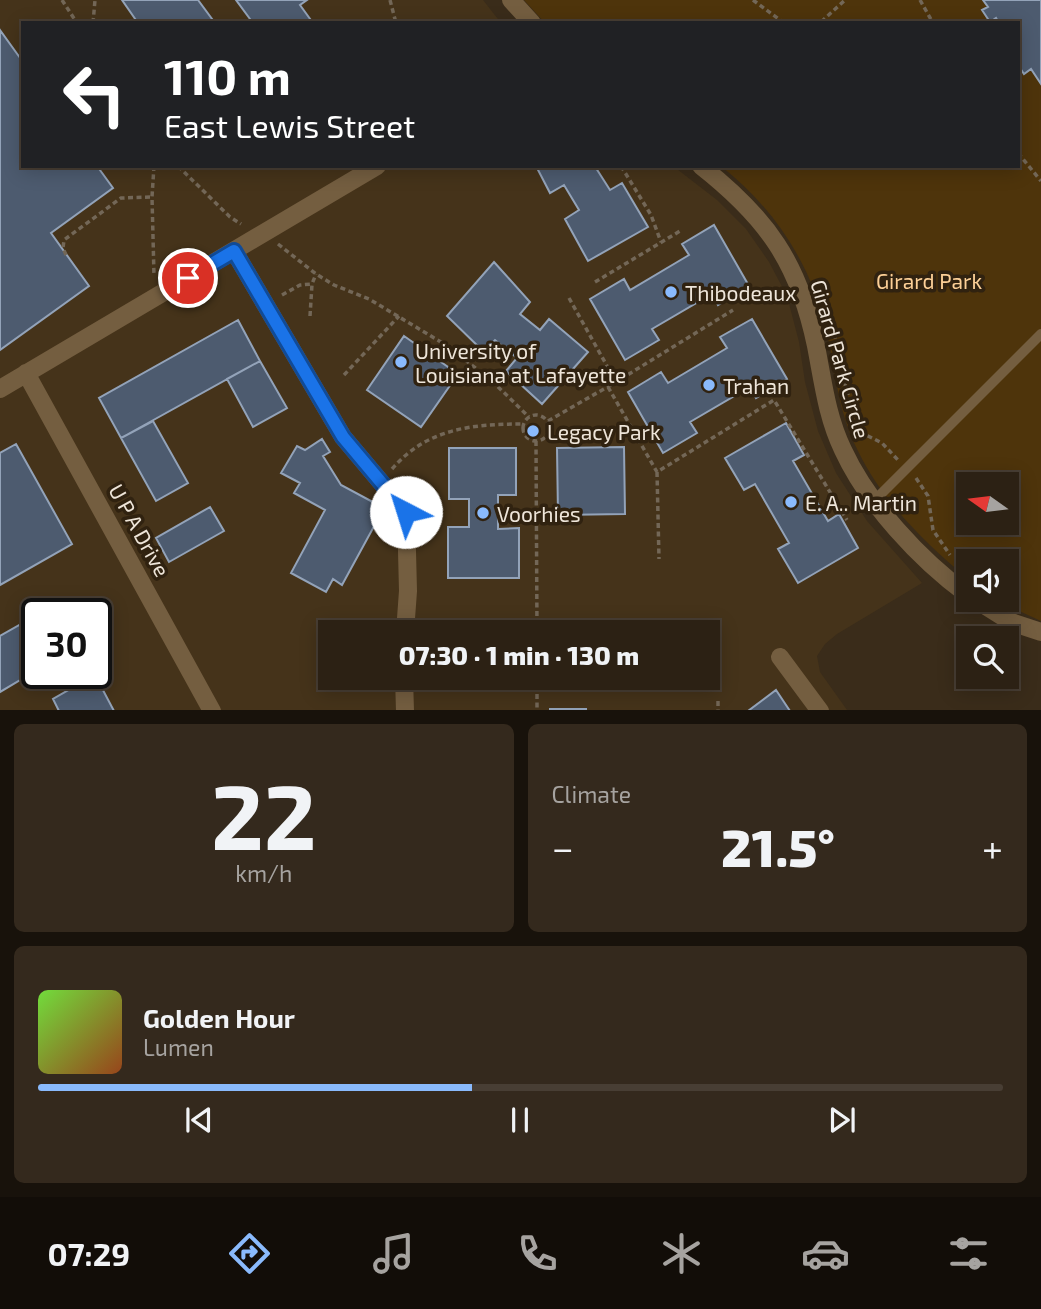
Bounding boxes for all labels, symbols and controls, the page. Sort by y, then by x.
text: 110 m [164,46,291,105]
icon: left [49,49,140,140]
text: East Lewis Street [164,106,415,144]
pin [158,248,218,308]
icon: arrive [169,259,207,297]
park label: Girard Park [876,268,982,293]
street label: Girard Park Circle [806,277,876,441]
place label: Thibodeaux [685,280,796,305]
marker: Thibodeaux [663,284,679,300]
place label: University of Louisiana at Lafayette [415,338,626,387]
marker: University of Louisiana at Lafayette [393,354,409,370]
place label: Trahan [723,373,789,398]
marker: Trahan [701,377,717,393]
place label: Legacy Park [547,419,661,444]
marker: Legacy Park [525,423,541,439]
north arrow [956,472,1018,536]
map controls [956,472,1019,689]
position arrow [369,475,443,549]
street label: U P A Drive [104,479,176,581]
place label: E. A.. Martin [805,490,917,515]
marker: E. A.. Martin [783,494,799,510]
place label: Voorhies [497,501,581,526]
marker: Voorhies [475,505,491,521]
button: sound [956,549,1019,612]
speed limit sign: 30 [21,598,112,689]
button: search [956,626,1019,689]
text: 07:30 · 1 min · 130 m [399,639,639,670]
text: 22 [211,759,317,868]
text: Climate [552,780,631,808]
text: 21.5° [721,815,835,877]
text: − [552,824,574,870]
text: + [982,824,1003,870]
text: km/h [235,859,292,887]
text: Golden Hour [143,1002,295,1033]
text: Lumen [143,1033,214,1061]
icon: previous [180,1101,218,1139]
icon: pause [501,1101,539,1139]
icon: next [823,1101,861,1139]
icon: directions [225,1229,274,1278]
icon: music [369,1229,418,1278]
icon: phone [513,1229,562,1278]
icon: climate [657,1229,706,1278]
icon: car [801,1229,850,1278]
icon: filters [944,1229,993,1278]
text: 07:29 [47,1234,130,1272]

